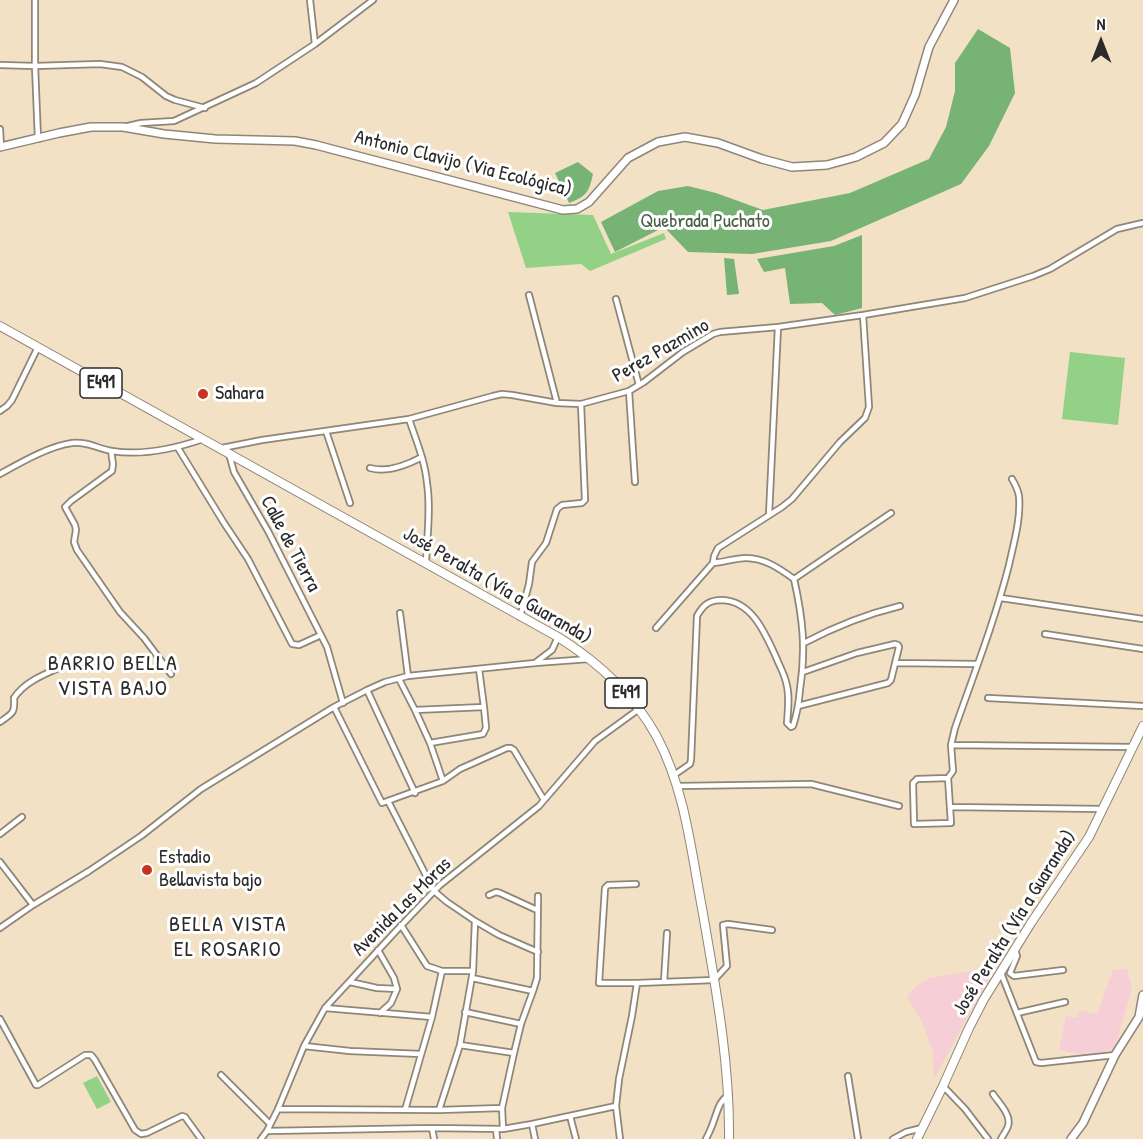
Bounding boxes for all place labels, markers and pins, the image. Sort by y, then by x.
place label: Sahara [215,382,264,406]
marker: Sahara [196,387,210,401]
place label: Estadio Bellavista bajo [159,846,262,893]
marker: Estadio Bellavista bajo [140,863,154,877]

